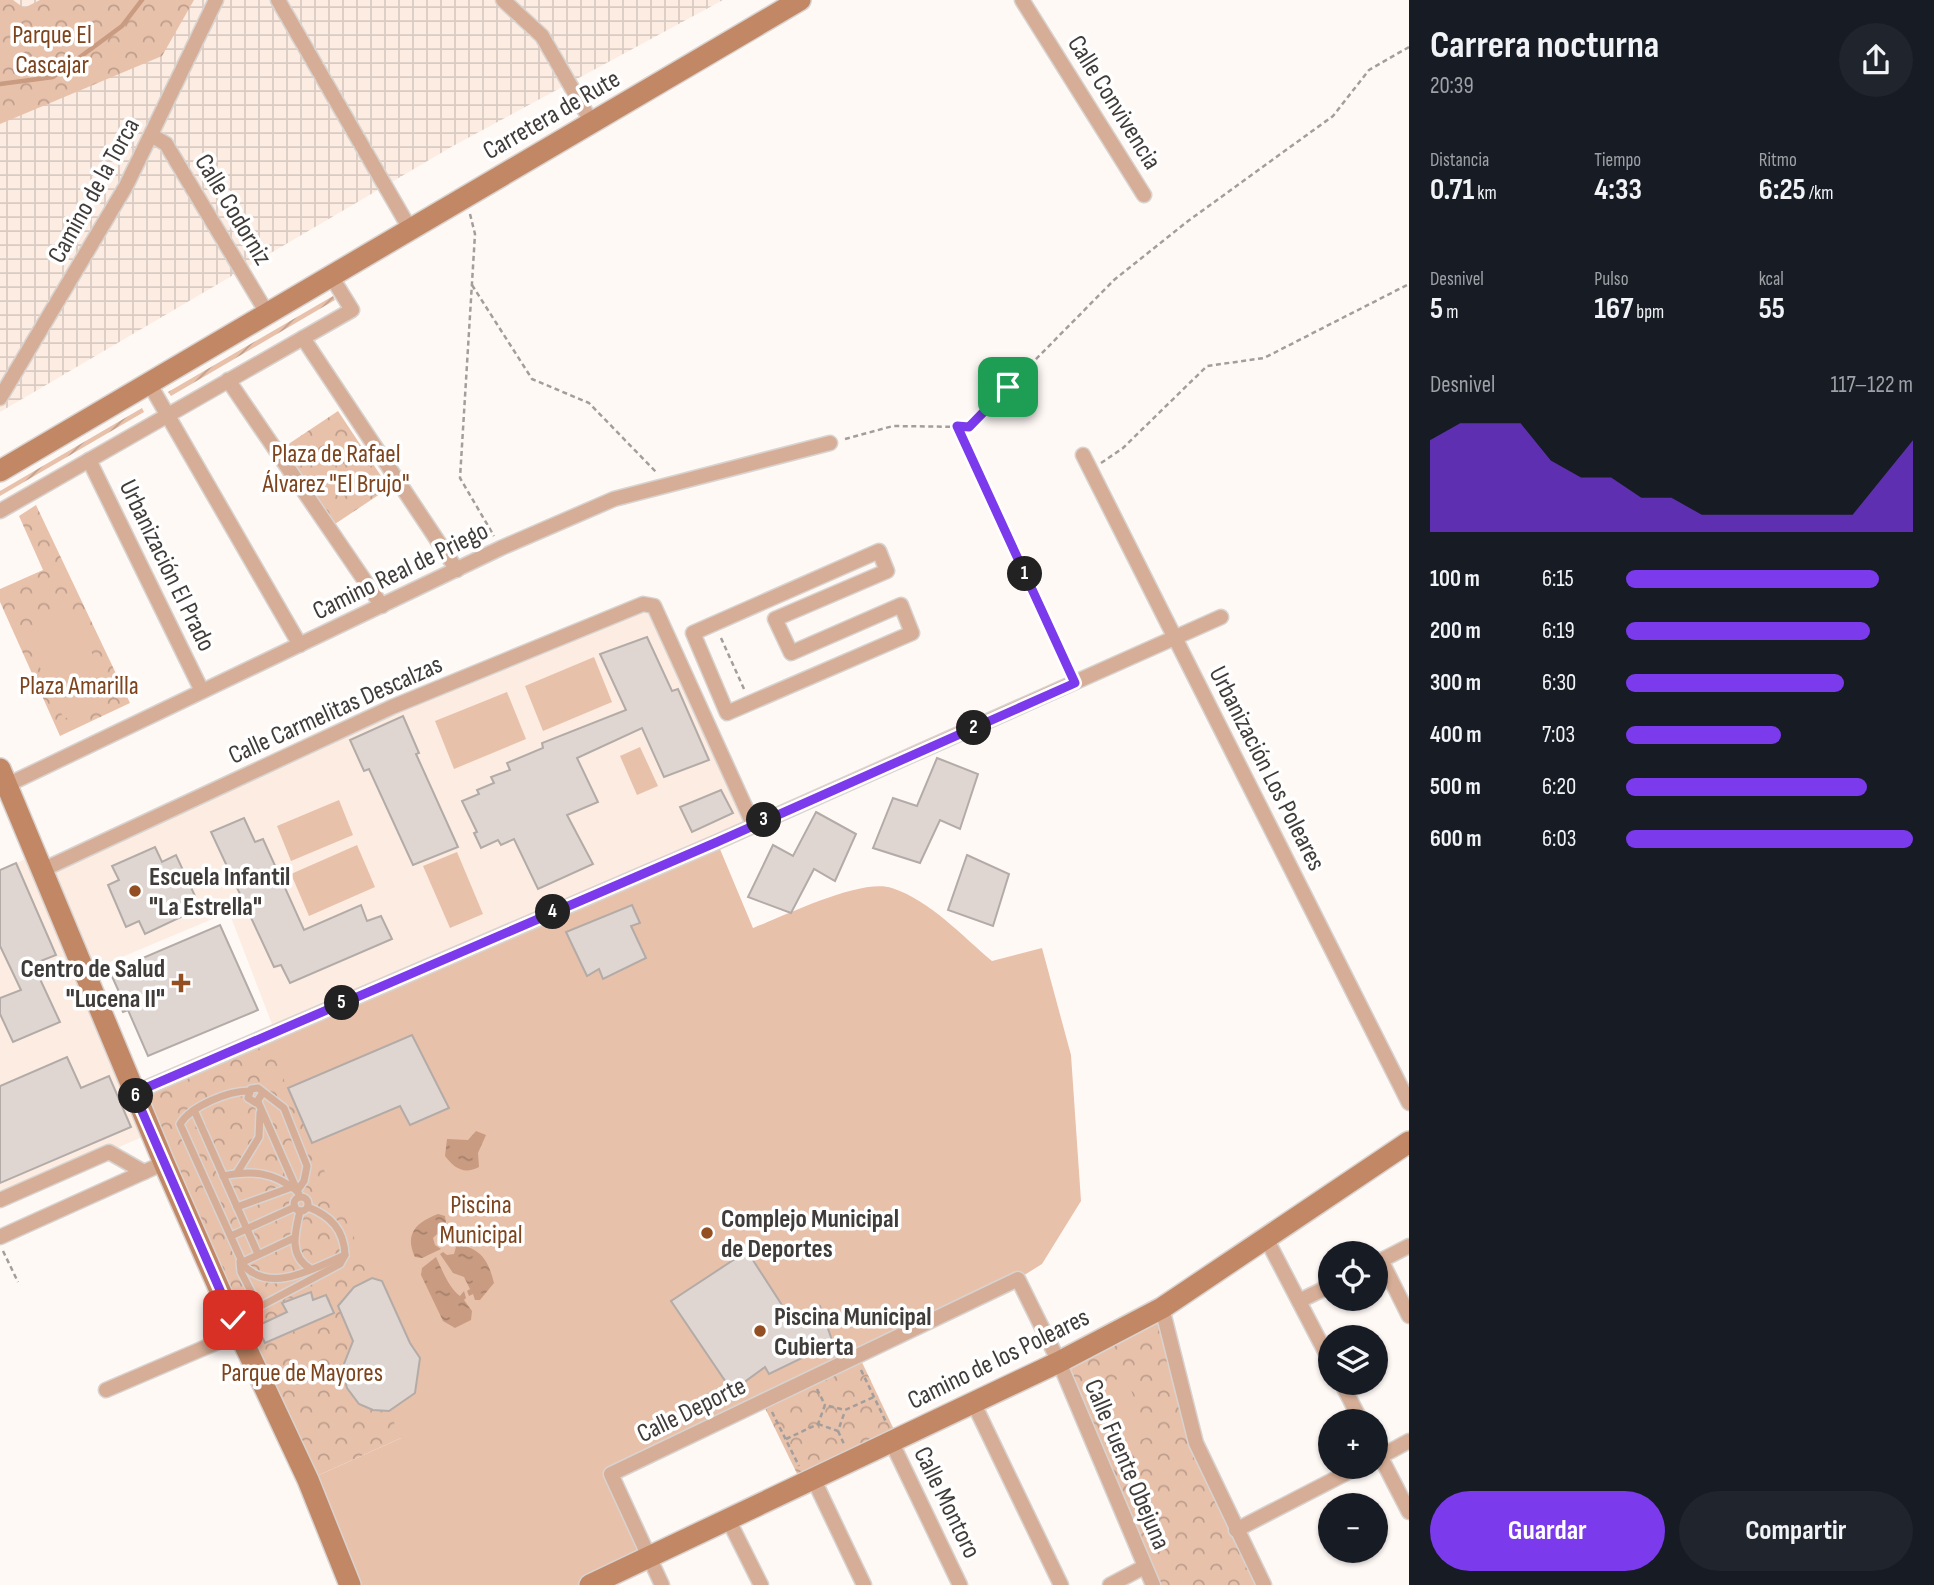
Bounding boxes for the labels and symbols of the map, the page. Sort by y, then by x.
park label: Parque El Cascajar [12,20,92,81]
street label: Calle Convivencia [1060,30,1167,176]
street label: Carretera de Rute [478,64,626,167]
street label: Camino de la Torca [42,113,147,269]
street label: Calle Codorniz [187,149,278,271]
pin [978,357,1038,417]
park label: Plaza de Rafael Álvarez "El Brujo" [261,439,410,500]
street label: Urbanización El Prado [112,475,222,657]
street label: Camino Real de Priego [308,516,493,627]
pin: 1 [1007,556,1042,592]
street label: Calle Carmelitas Descalzas [224,649,447,771]
street label: Urbanización Los Poleares [1202,661,1332,876]
park label: Plaza Amarilla [19,671,139,702]
pin: 2 [956,710,992,746]
pin: 3 [746,802,782,838]
place label: Escuela Infantil "La Estrella" [149,862,290,923]
marker: Escuela Infantil "La Estrella" [127,883,143,899]
pin: 4 [536,894,570,930]
place label: Centro de Salud "Lucena II" [20,954,165,1015]
marker: Centro de Salud "Lucena II" [171,973,191,993]
pin: 5 [324,986,360,1020]
pin: 6 [118,1078,154,1114]
park label: Piscina Municipal [439,1190,523,1251]
place label: Complejo Municipal de Deportes [721,1204,899,1265]
marker: Complejo Municipal de Deportes [699,1225,715,1241]
pin [203,1290,263,1350]
place label: Piscina Municipal Cubierta [774,1302,932,1363]
street label: Camino de los Poleares [903,1302,1095,1417]
marker: Piscina Municipal Cubierta [752,1323,768,1339]
park label: Parque de Mayores [221,1358,383,1389]
street label: Calle Deporte [632,1371,751,1450]
street label: Calle Fuente Obejuna [1077,1375,1176,1554]
street label: Calle Montoro [906,1442,987,1564]

